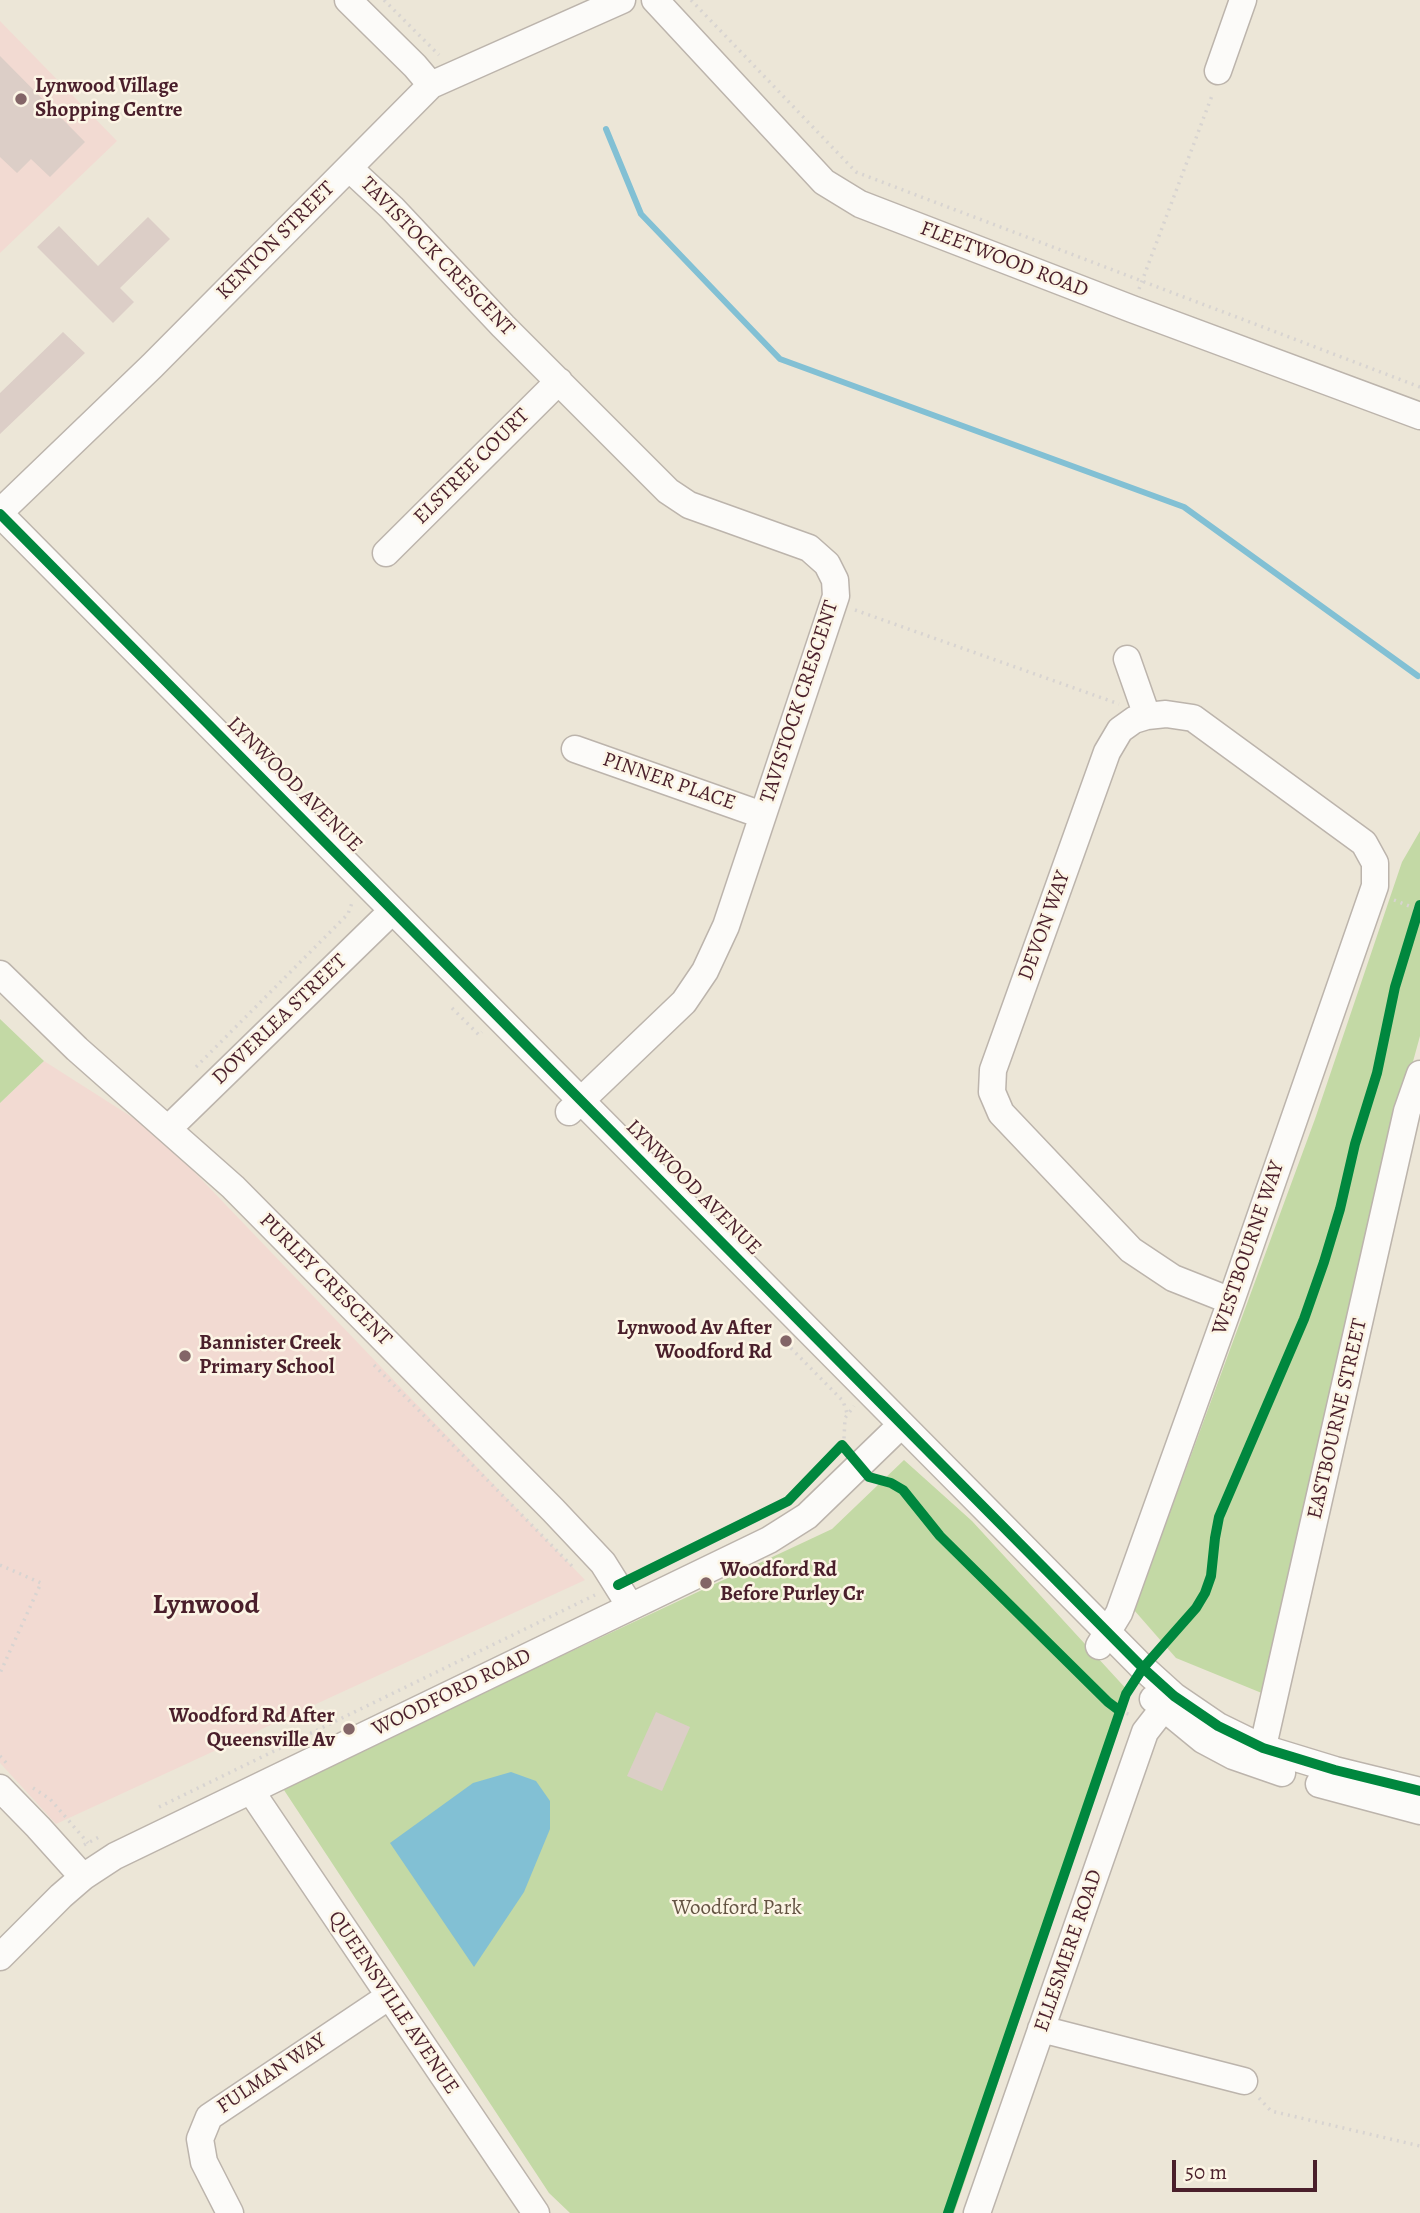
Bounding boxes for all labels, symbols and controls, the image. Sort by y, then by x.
place label: Lynwood Village Shopping Centre [35,74,183,124]
marker: Lynwood Village Shopping Centre [13,91,29,107]
street label: TAVISTOCK CRESCENT [355,172,519,342]
street label: KENTON STREET [212,177,340,305]
street label: FLEETWOOD ROAD [916,216,1092,304]
street label: ELSTREE COURT [409,404,535,530]
street label: TAVISTOCK CRESCENT [755,598,845,806]
street label: LYNWOOD AVENUE [221,712,367,858]
street label: PINNER PLACE [599,747,739,817]
street label: DEVON WAY [1014,868,1076,984]
street label: DOVERLEA STREET [207,949,353,1091]
street label: LYNWOOD AVENUE [620,1115,766,1261]
street label: WESTBOURNE WAY [1207,1158,1291,1338]
street label: PURLEY CRESCENT [253,1208,397,1352]
place label: Lynwood Av After Woodford Rd [617,1316,772,1366]
street label: EASTBOURNE STREET [1303,1316,1373,1522]
place label: Bannister Creek Primary School [199,1331,341,1381]
marker: Lynwood Av After Woodford Rd [778,1333,794,1349]
marker: Bannister Creek Primary School [177,1348,193,1364]
place label: Woodford Rd Before Purley Cr [720,1558,864,1608]
marker: Woodford Rd Before Purley Cr [698,1575,714,1591]
district label: Lynwood [153,1589,259,1623]
street label: WOODFORD ROAD [368,1644,536,1742]
place label: Woodford Rd After Queensville Av [169,1704,335,1754]
marker: Woodford Rd After Queensville Av [341,1721,357,1737]
street label: ELLESMERE ROAD [1029,1867,1109,2035]
park label: Woodford Park [672,1896,802,1922]
street label: QUEENSVILLE AVENUE [322,1906,464,2100]
street label: FULMAN WAY [213,2028,331,2120]
scale bar [1175,2146,1320,2190]
text: 50 m [1185,2158,1227,2186]

